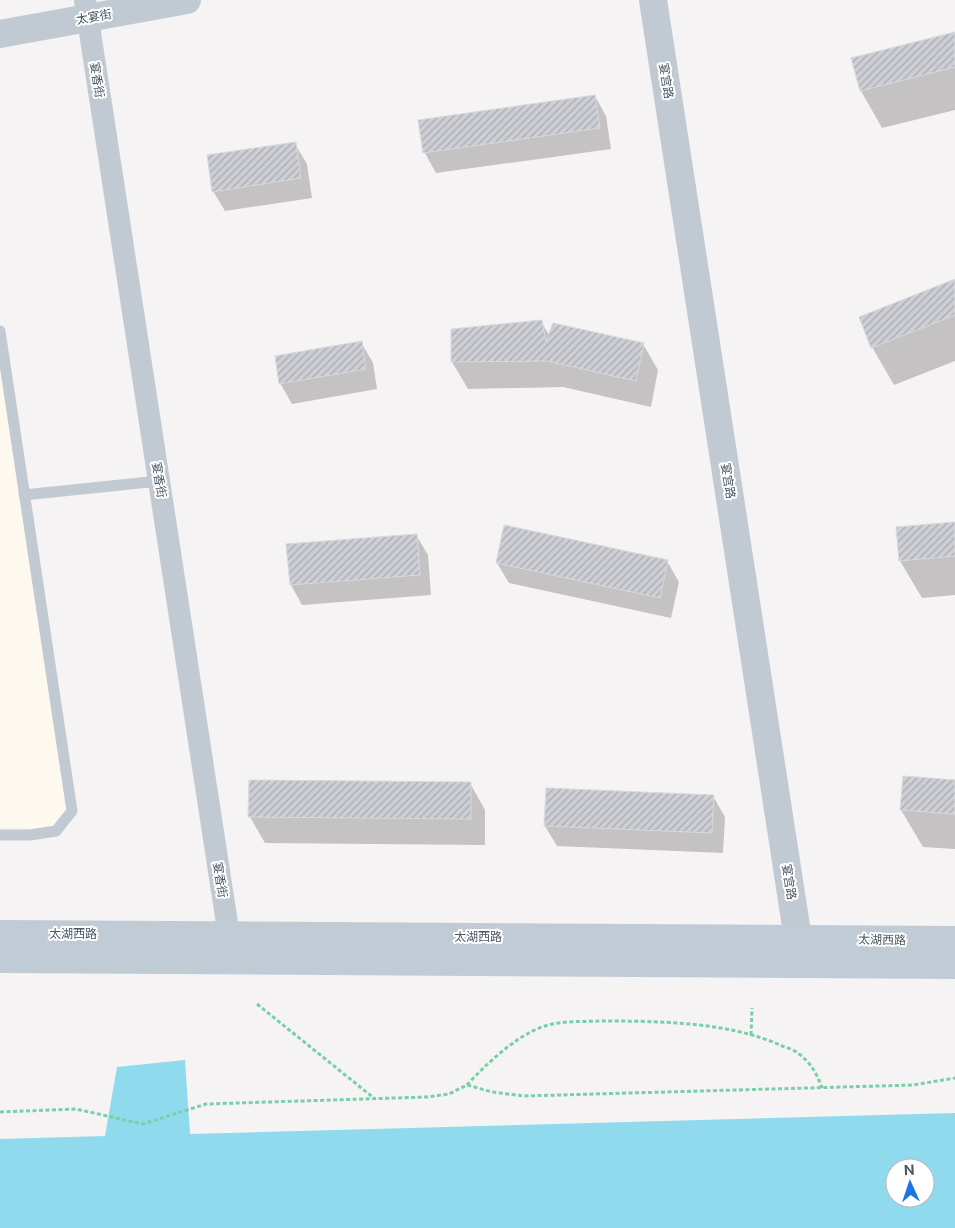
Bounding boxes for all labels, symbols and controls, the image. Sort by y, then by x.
street label: 太宴街 [75,7,113,27]
street label: 宴香街 [87,61,107,99]
street label: 宴宫路 [656,62,676,100]
street label: 宴香街 [149,461,169,499]
street label: 宴宫路 [718,462,738,500]
street label: 宴香街 [210,861,230,899]
street label: 宴宫路 [779,863,799,901]
street label: 太湖西路 [49,927,97,941]
street label: 太湖西路 [454,930,502,944]
street label: 太湖西路 [858,933,906,947]
north arrow [885,1158,935,1208]
text: N [903,1162,915,1178]

